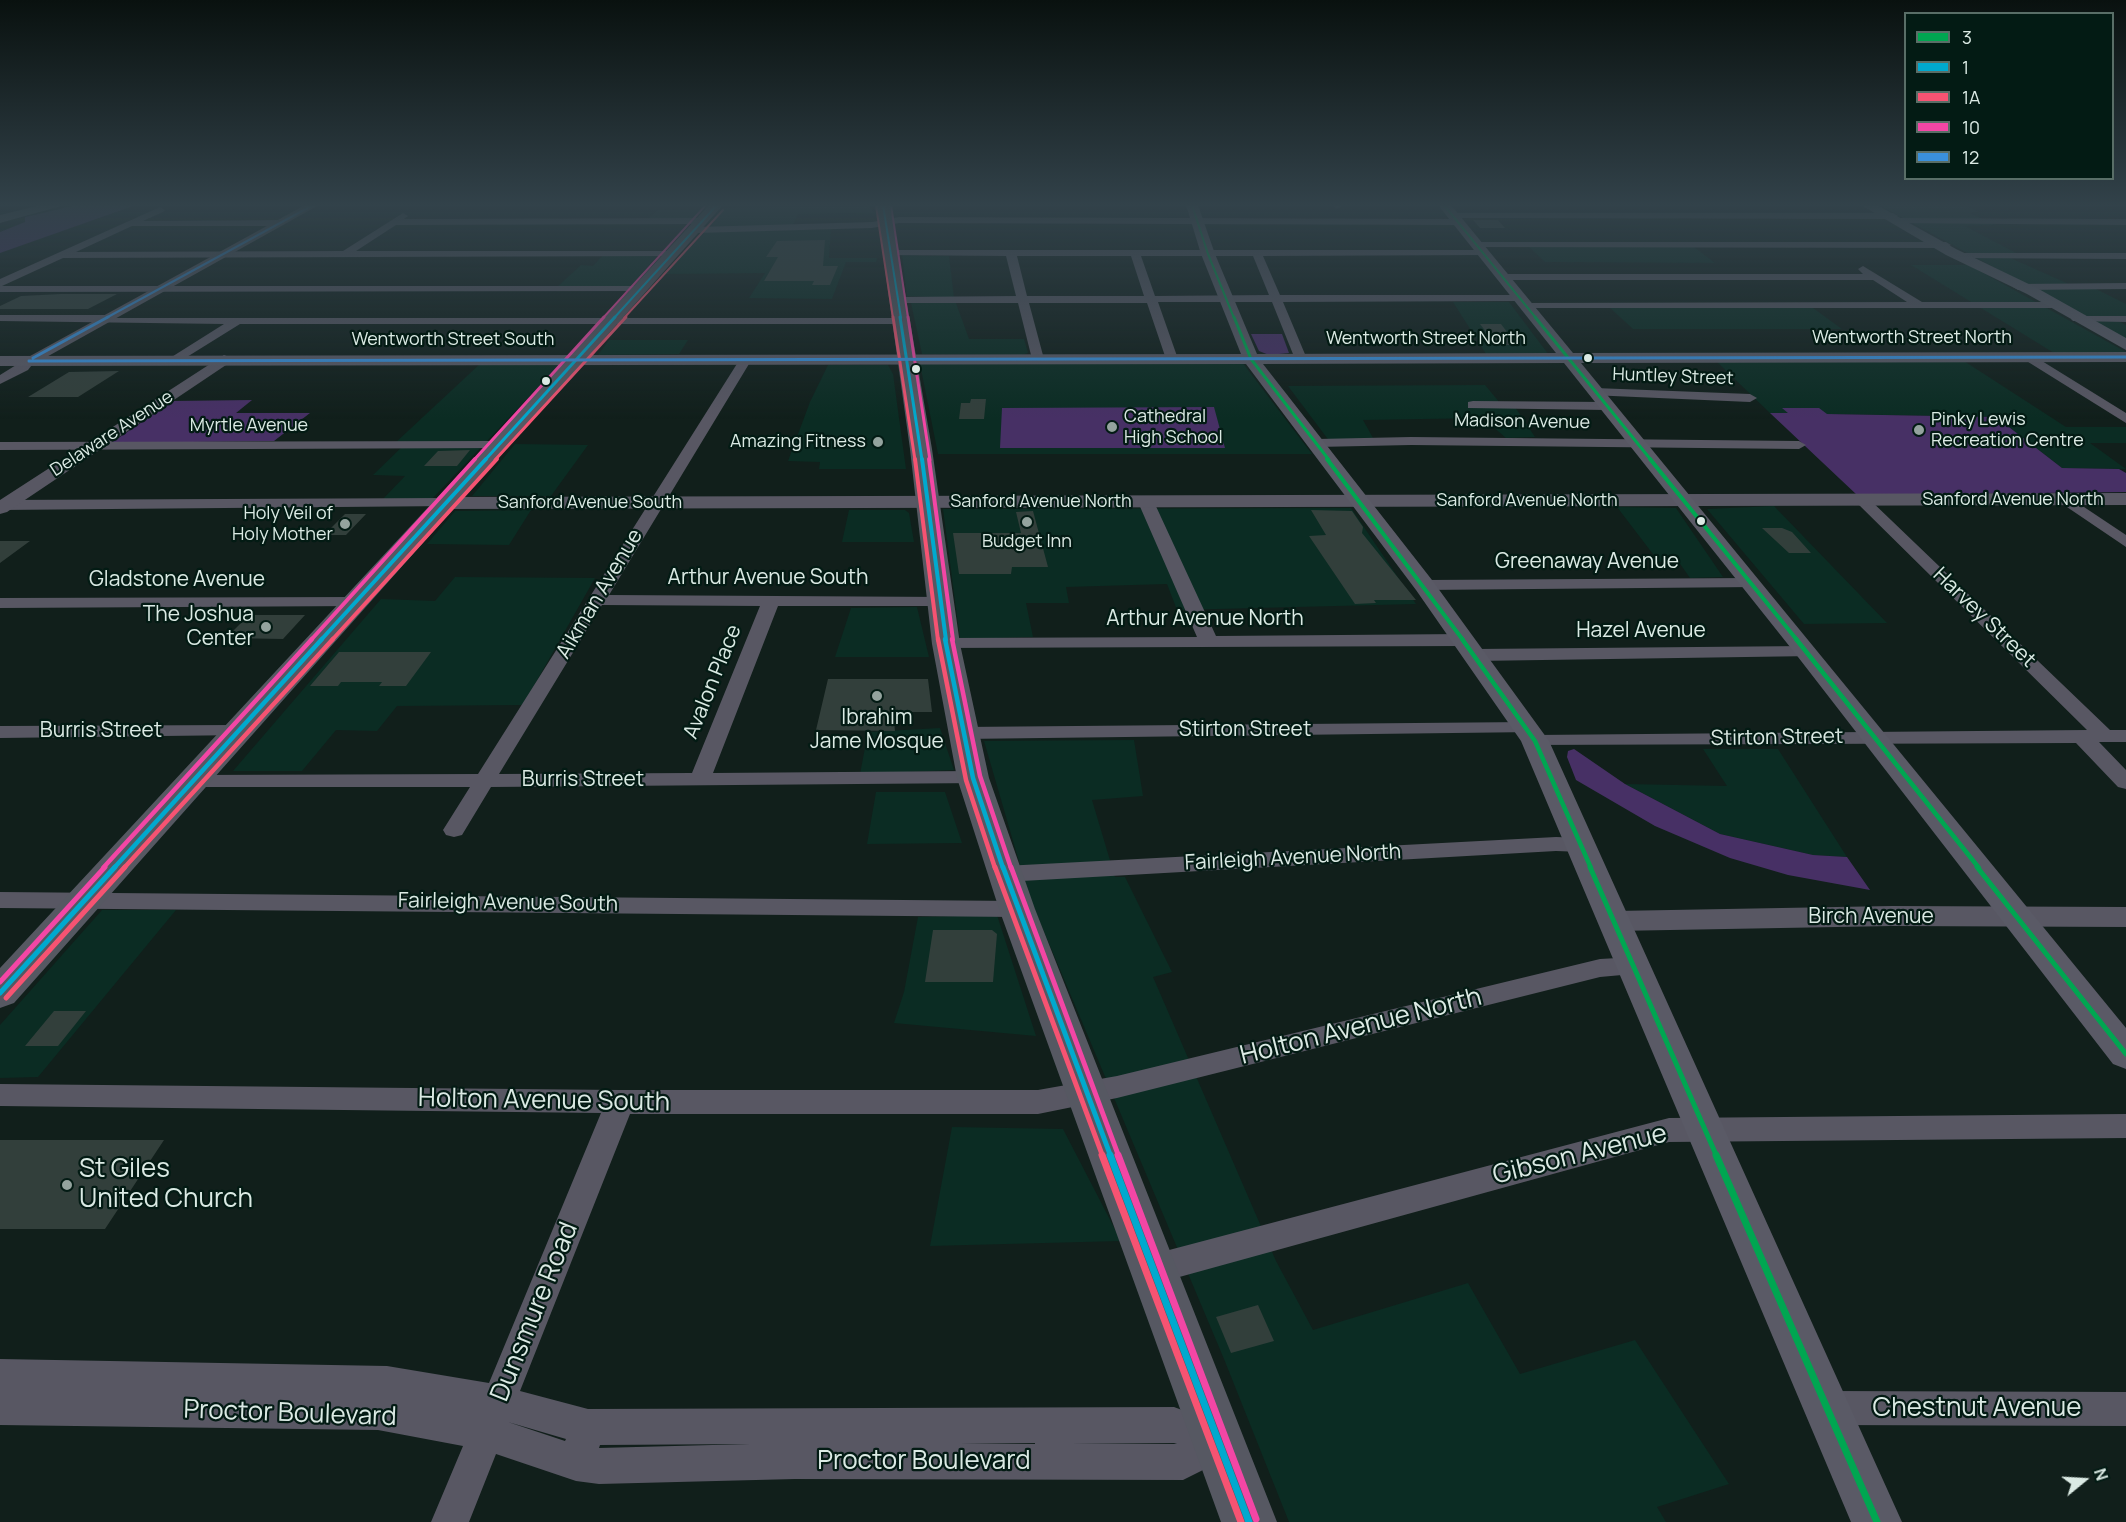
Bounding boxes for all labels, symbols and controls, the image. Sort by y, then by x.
legend [1904,12,2114,180]
text: 3 [1962,25,1972,49]
text: 1 [1962,55,1969,79]
text: 1A [1962,85,1980,109]
text: 10 [1962,115,1980,139]
text: 12 [1962,145,1979,169]
street label: Wentworth Street North [1812,327,2012,349]
street label: Wentworth Street North [1326,328,1526,350]
street label: Wentworth Street South [352,329,554,351]
unlabelled marker [1582,352,1594,364]
unlabelled marker [910,363,922,375]
street label: Huntley Street [1612,364,1734,390]
unlabelled marker [540,375,552,387]
street label: Delaware Avenue [47,386,177,482]
place label: Cathedral High School [1124,406,1223,448]
place label: Pinky Lewis Recreation Centre [1931,409,2084,452]
street label: Madison Avenue [1454,410,1590,434]
street label: Myrtle Avenue [190,415,308,437]
marker: Cathedral High School [1105,420,1119,434]
marker: Pinky Lewis Recreation Centre [1912,423,1926,437]
place label: Amazing Fitness [730,431,866,453]
marker: Amazing Fitness [871,435,885,449]
street label: Sanford Avenue North [1922,489,2104,511]
street label: Sanford Avenue North [1436,490,1618,512]
street label: Sanford Avenue North [950,491,1132,513]
street label: Sanford Avenue South [498,492,682,514]
place label: Holy Veil of Holy Mother [232,503,333,546]
marker: Budget Inn [1020,515,1034,529]
unlabelled marker [1695,515,1707,527]
marker: Holy Veil of Holy Mother [338,517,352,531]
street label: Aikman Avenue [551,525,649,663]
place label: Budget Inn [982,531,1072,553]
street label: Greenaway Avenue [1495,549,1679,575]
street label: Harvey Street [1927,563,2041,673]
street label: Arthur Avenue South [668,565,868,591]
street label: Gladstone Avenue [89,567,265,593]
place label: The Joshua Center [143,602,254,652]
street label: Arthur Avenue North [1106,606,1304,632]
street label: Hazel Avenue [1576,618,1706,644]
marker: The Joshua Center [259,620,273,634]
street label: Avalon Place [679,621,747,743]
marker: Ibrahim Jame Mosque [870,689,884,703]
place label: Ibrahim Jame Mosque [810,705,944,755]
street label: Stirton Street [1179,717,1311,743]
street label: Burris Street [40,718,162,744]
street label: Stirton Street [1710,724,1844,752]
street label: Burris Street [522,767,644,793]
street label: Fairleigh Avenue North [1184,840,1402,876]
street label: Fairleigh Avenue South [398,888,618,918]
street label: Birch Avenue [1808,904,1934,930]
street label: Holton Avenue North [1237,982,1485,1072]
street label: Holton Avenue South [418,1083,670,1119]
street label: Gibson Avenue [1490,1118,1670,1192]
place label: St Giles United Church [79,1154,253,1216]
marker: St Giles United Church [60,1178,74,1192]
street label: Dunsmure Road [485,1218,585,1406]
street label: Chestnut Avenue [1873,1393,2081,1425]
street label: Proctor Boulevard [183,1395,397,1433]
street label: Proctor Boulevard [817,1446,1031,1478]
north arrow [2054,1450,2114,1510]
text: N [2089,1466,2113,1483]

